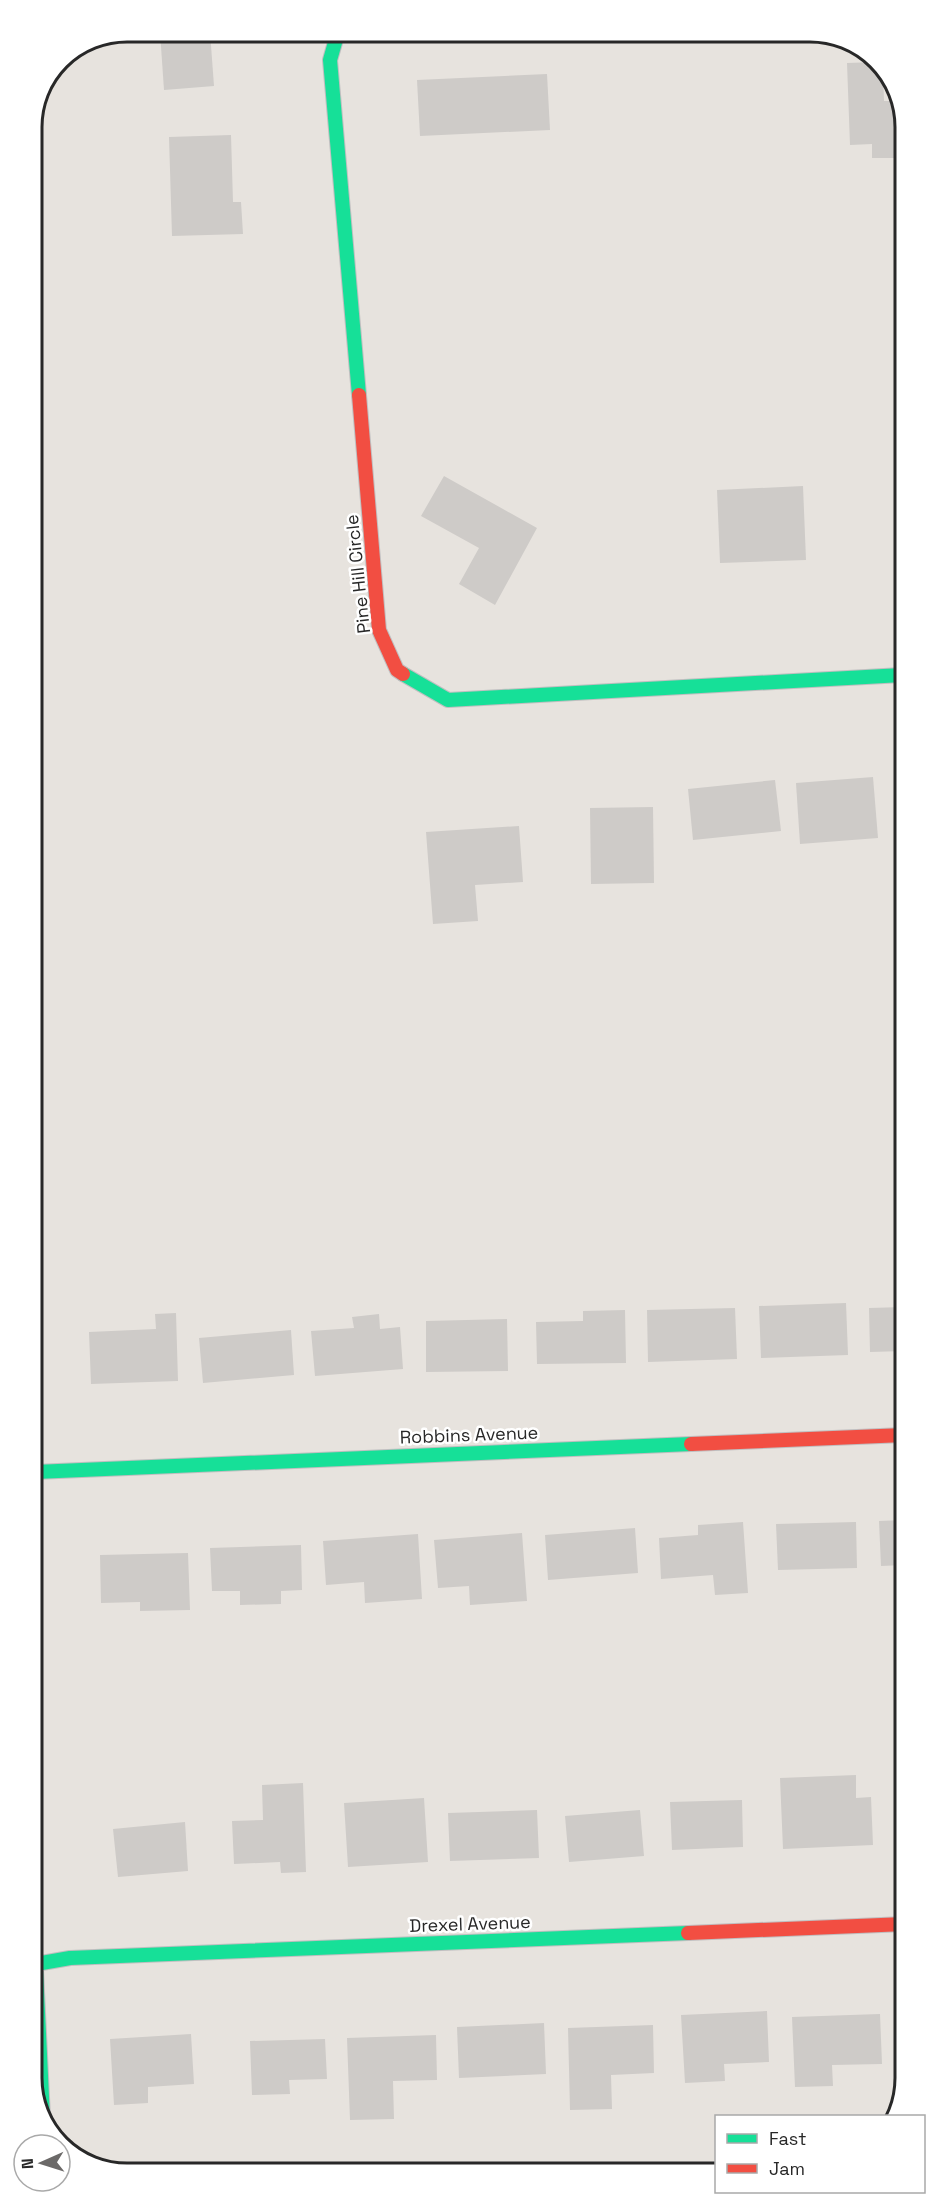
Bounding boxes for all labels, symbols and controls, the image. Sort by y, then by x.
street label: Pine Hill Circle [340,513,375,635]
street label: Robbins Avenue [399,1421,539,1448]
street label: Drexel Avenue [409,1910,531,1937]
legend [715,2115,925,2193]
text: Fast [769,2127,806,2150]
north arrow [12,2133,72,2193]
text: Jam [769,2157,805,2180]
text: N [17,2158,38,2170]

